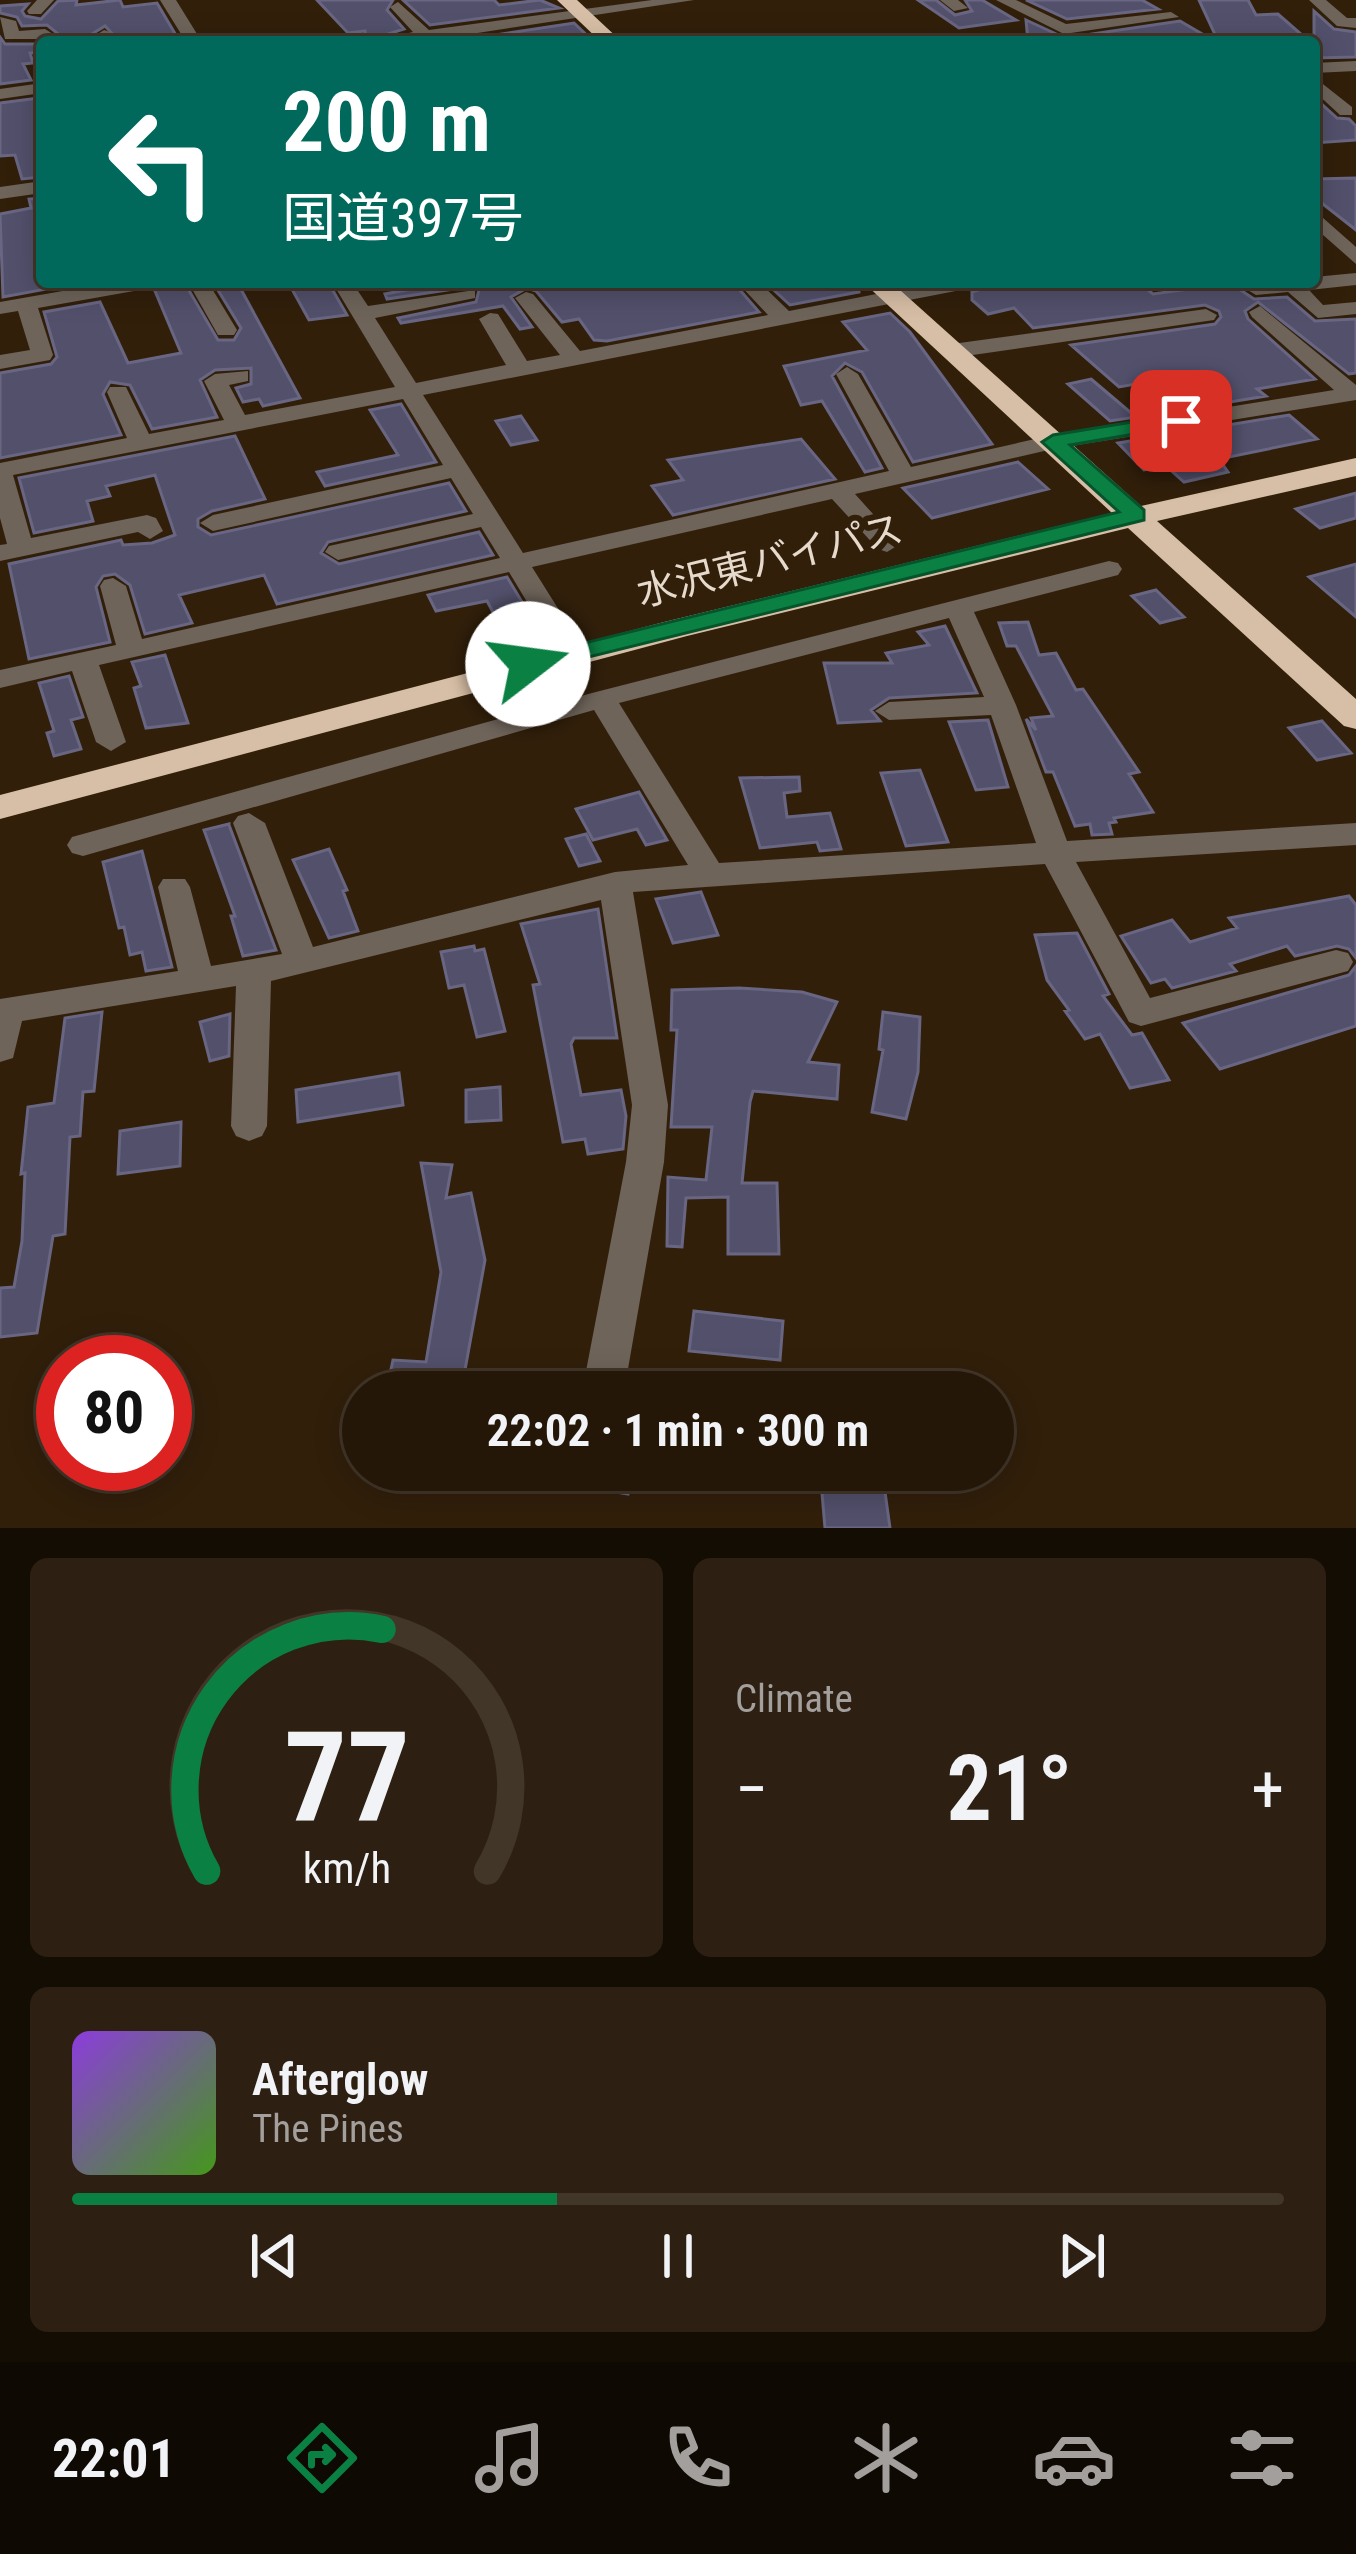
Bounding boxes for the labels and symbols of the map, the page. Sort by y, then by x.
pin [1130,370,1232,472]
street label: 水沢東バイパス [632,506,908,616]
position arrow [465,601,591,727]
speed limit sign: 80 [36,1335,192,1491]

